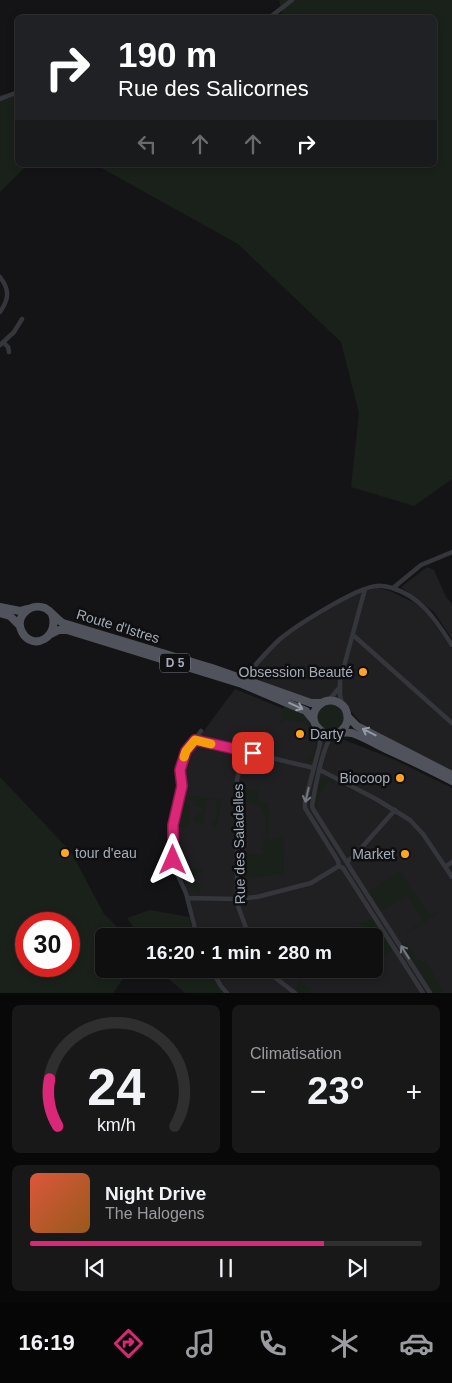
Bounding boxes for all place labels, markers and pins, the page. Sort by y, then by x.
place label: Obsession Beauté [239,664,353,680]
marker: Obsession Beauté [357,666,369,678]
place label: Darty [310,726,343,742]
marker: Darty [294,728,306,740]
pin [232,732,274,774]
place label: Biocoop [339,770,390,786]
marker: Biocoop [394,772,406,784]
place label: tour d'eau [75,845,137,861]
place label: Market [352,846,395,862]
marker: tour d'eau [59,847,71,859]
marker: Market [399,848,411,860]

